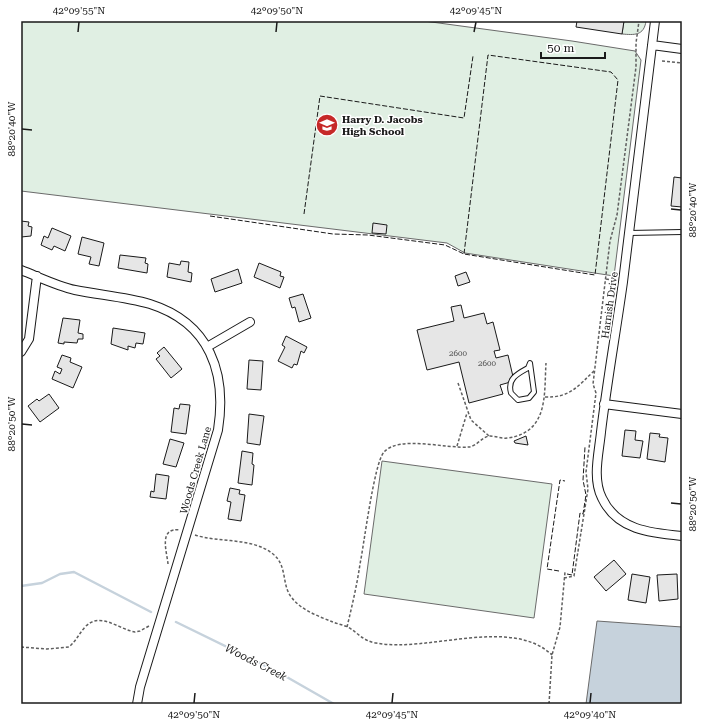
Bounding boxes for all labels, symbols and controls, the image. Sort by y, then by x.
text: 42°09'55"N [53,5,105,16]
text: 42°09'50"N [251,5,303,16]
text: 42°09'45"N [450,5,502,16]
scale bar [541,34,605,60]
text: 50 m [547,41,574,55]
text: 88°20'40"W [6,101,17,156]
school or university icon: Harry D. Jacobs High School [314,112,340,138]
place label: Harry D. Jacobs High School [342,114,423,137]
text: 88°20'40"W [687,182,698,237]
street label: Harnish Drive [599,270,620,339]
house number: 2600 [449,349,467,358]
house number: 2600 [478,359,496,368]
text: 88°20'50"W [6,396,17,451]
street label: Woods Creek Lane [178,425,213,515]
text: 88°20'50"W [687,476,698,531]
water label: Woods Creek [223,641,289,684]
text: 42°09'50"N [168,709,220,720]
text: 42°09'45"N [366,709,418,720]
text: 42°09'40"N [564,709,616,720]

